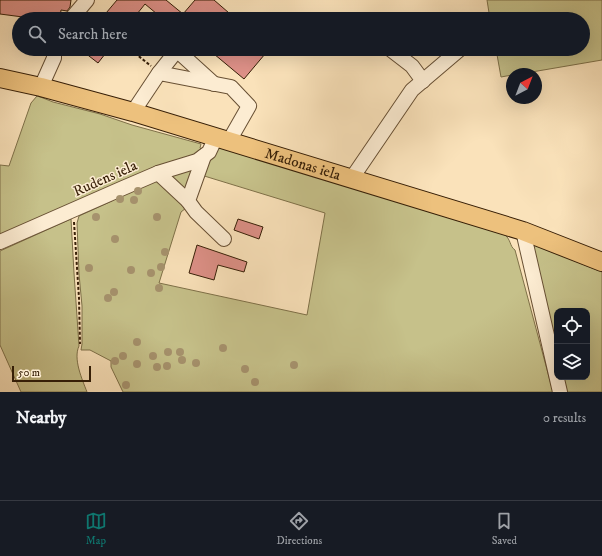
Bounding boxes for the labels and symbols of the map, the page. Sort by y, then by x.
north arrow [506,68,542,104]
street label: Madonas iela [263,144,344,185]
street label: Rudens iela [70,156,141,201]
scale bar [12,364,91,383]

